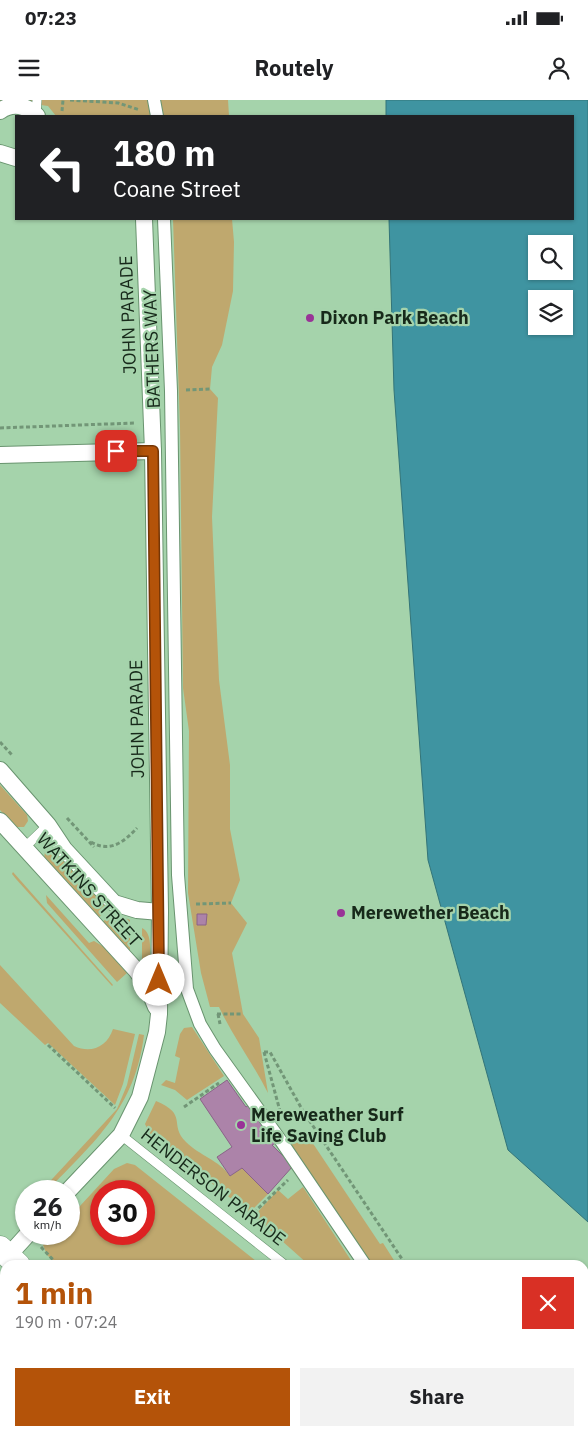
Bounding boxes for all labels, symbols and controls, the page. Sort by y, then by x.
text: 07:23 [25,6,77,30]
text: Routely [254,53,334,82]
icon: menu [15,54,43,82]
icon: person [545,54,573,82]
text: 180 m [113,130,216,176]
icon: left [30,135,95,200]
text: Coane Street [113,174,241,203]
map controls [528,235,573,335]
button: search [528,235,573,280]
street label: JOHN PARADE [114,255,141,375]
street label: BATHERS WAY [138,289,165,409]
button: layers [528,290,573,335]
place label: Dixon Park Beach [320,306,469,329]
marker: Dixon Park Beach [304,312,316,324]
pin [95,430,137,472]
icon: arrive [102,437,130,465]
street label: JOHN PARADE [124,659,149,779]
street label: WATKINS STREET [32,828,147,952]
place label: Merewether Beach [351,901,510,924]
marker: Merewether Beach [335,907,347,919]
position arrow [132,953,184,1005]
place label: Mereweather Surf Life Saving Club [251,1103,404,1147]
marker: Mereweather Surf Life Saving Club [235,1119,247,1131]
street label: HENDERSON PARADE [136,1123,290,1250]
speed limit sign: 30 [90,1180,155,1245]
text: 26 [32,1190,63,1223]
text: km/h [33,1217,62,1232]
text: 1 min [15,1273,93,1312]
button: close [522,1277,574,1329]
text: 190 m · 07:24 [15,1312,117,1332]
button: Exit [15,1368,290,1426]
button: Share [300,1368,574,1426]

